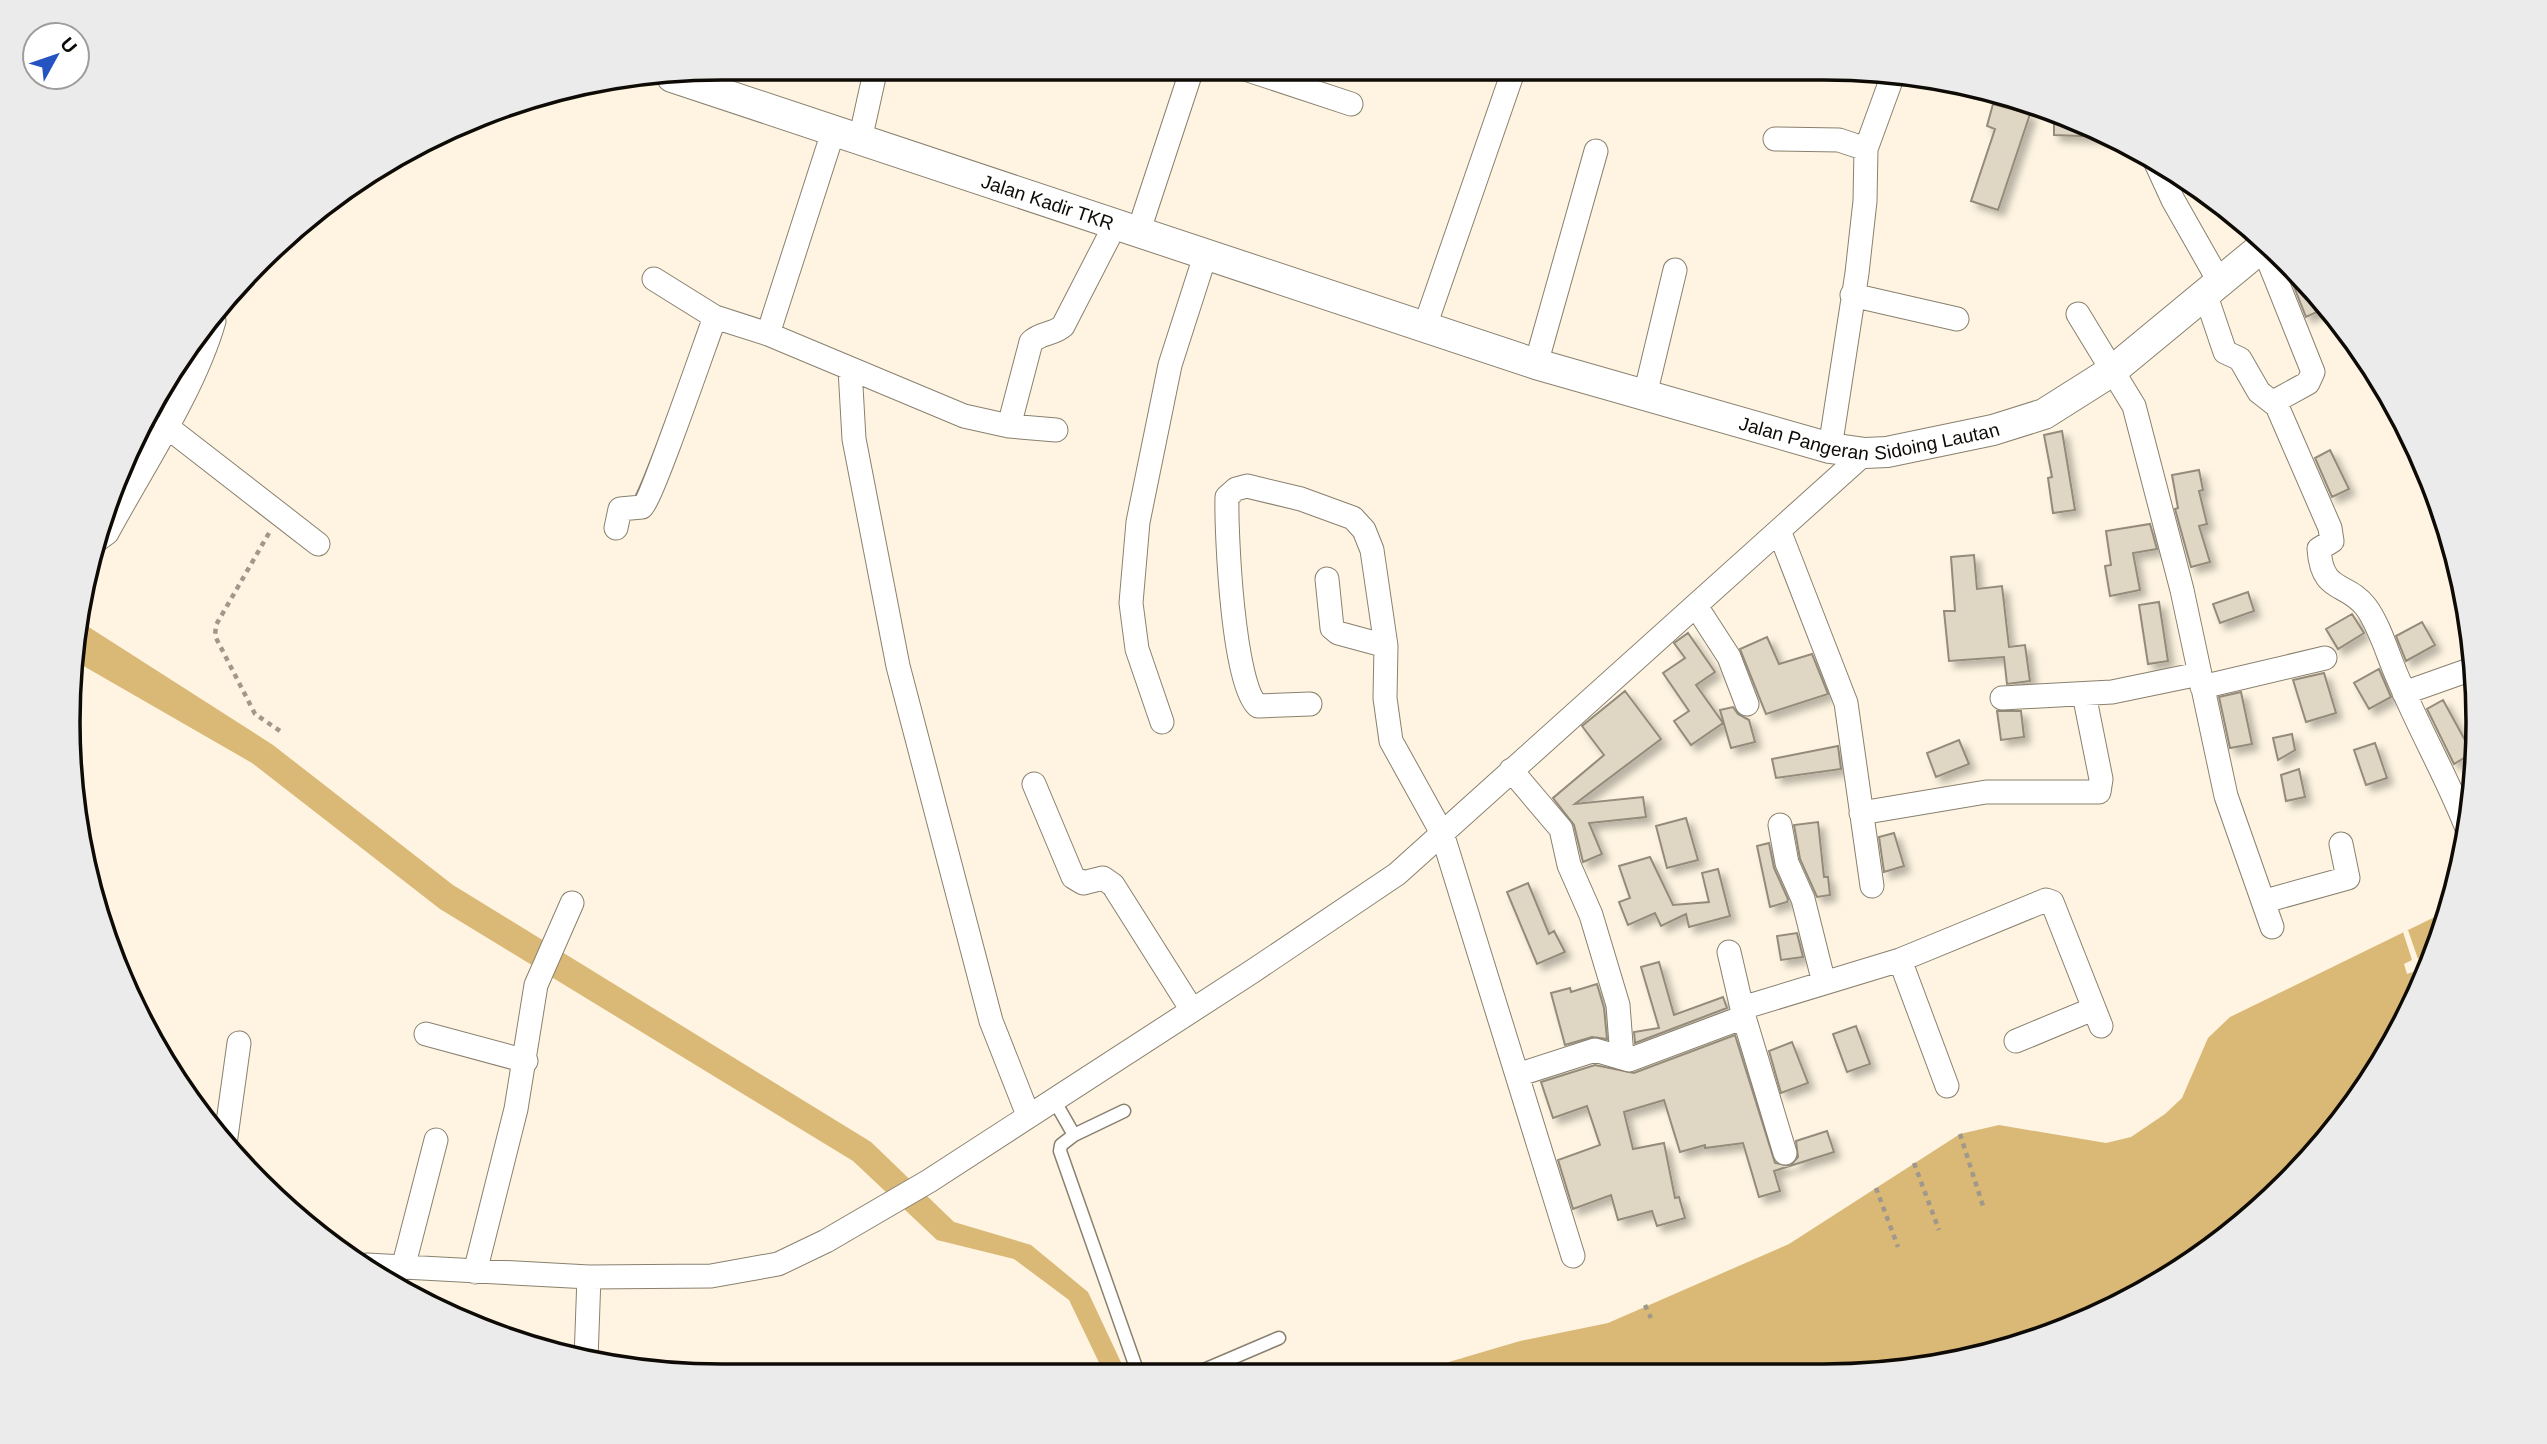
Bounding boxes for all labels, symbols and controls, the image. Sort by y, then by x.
north arrow [21,21,91,91]
text: U [56,33,81,57]
street label: Jalan Kadir TKR [979,170,1117,234]
street label: Jalan Pangeran Sidoing Lautan [1737,412,2002,464]

